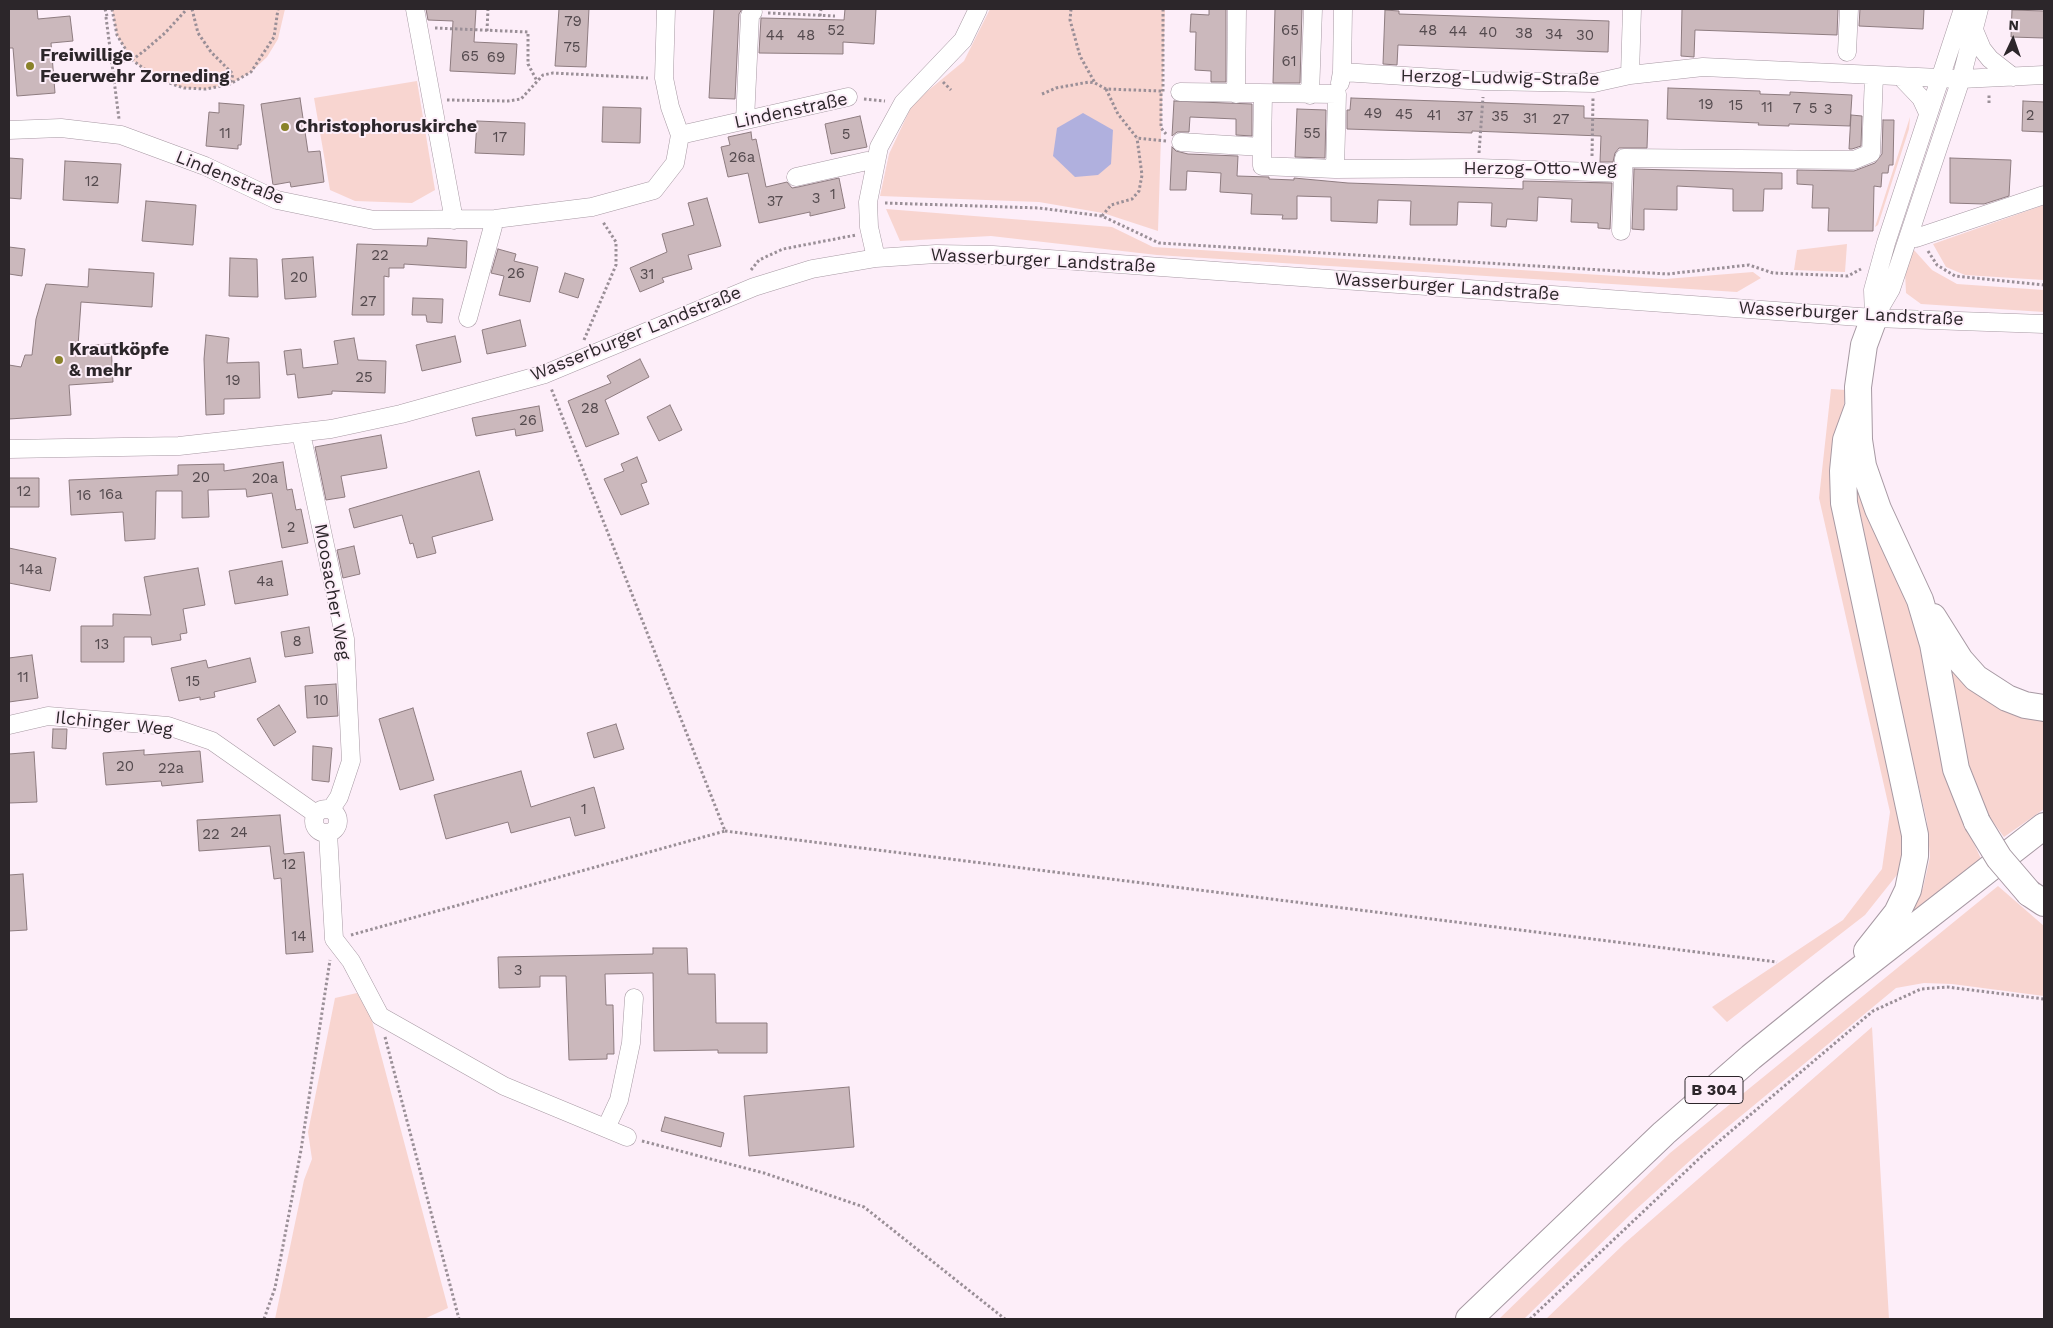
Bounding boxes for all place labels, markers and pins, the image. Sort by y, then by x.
place label: Freiwillige Feuerwehr Zorneding [40,45,229,88]
marker: Freiwillige Feuerwehr Zorneding [24,60,36,72]
place label: Christophoruskirche [295,116,477,138]
marker: Christophoruskirche [279,121,291,133]
place label: Krautköpfe & mehr [69,339,169,382]
marker: Krautköpfe & mehr [53,354,65,366]

